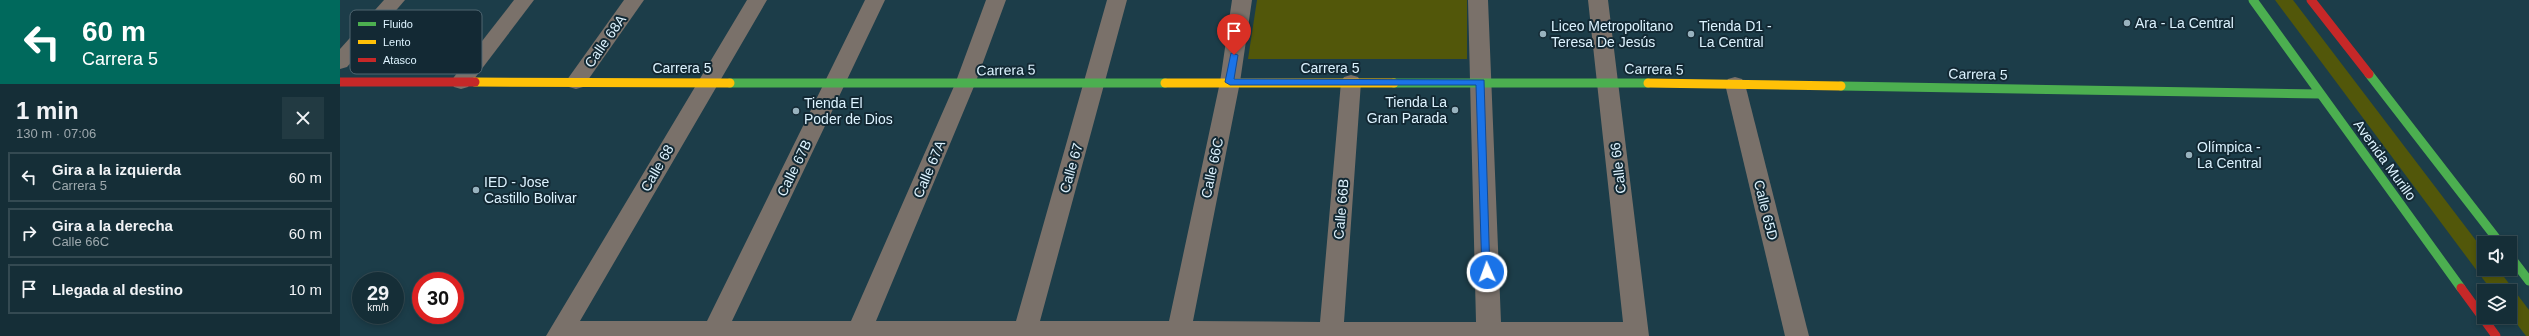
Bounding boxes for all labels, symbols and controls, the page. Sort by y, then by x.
legend [350,10,482,74]
street label: Calle 68A [581,11,629,70]
pin [1217,14,1251,55]
place label: Ara - La Central [2135,15,2234,31]
icon: left [16,16,68,68]
text: 60 m [82,16,146,47]
text: Fluido [383,18,413,30]
place label: Liceo Metropolitano Teresa De Jesús [1551,18,1673,50]
place label: Tienda D1 - La Central [1699,18,1772,50]
marker: Ara - La Central [2122,18,2132,28]
icon: arrive [1223,20,1245,42]
marker: Liceo Metropolitano Teresa De Jesús [1538,29,1548,39]
marker: Tienda D1 - La Central [1686,29,1696,39]
text: Lento [383,36,411,48]
text: Carrera 5 [82,49,158,69]
text: Atasco [383,54,417,66]
street label: Carrera 5 [652,60,712,76]
street label: Carrera 5 [1300,60,1360,76]
street label: Carrera 5 [1624,60,1684,78]
street label: Carrera 5 [976,61,1036,79]
street label: Carrera 5 [1948,65,2008,83]
place label: Tienda La Gran Parada [1367,94,1447,126]
place label: Tienda El Poder de Dios [804,95,893,127]
text: 1 min [16,97,79,124]
button: close [282,97,324,139]
marker: Tienda La Gran Parada [1450,105,1460,115]
marker: Tienda El Poder de Dios [791,106,801,116]
street label: Avenida Murillo [2350,117,2420,203]
text: 130 m · 07:06 [16,126,96,141]
street label: Calle 66C [1198,136,1226,200]
street label: Calle 67B [774,137,814,199]
street label: Calle 67A [910,137,948,200]
place label: Olímpica - La Central [2197,139,2262,171]
street label: Calle 67 [1056,141,1086,195]
street label: Calle 66 [1607,141,1629,194]
street label: Calle 68 [637,142,677,194]
marker: Olímpica - La Central [2184,150,2194,160]
text: Gira a la izquierda [52,161,181,178]
icon: left [18,166,40,188]
text: 60 m [289,169,322,186]
place label: IED - Jose Castillo Bolivar [484,174,577,206]
text: Carrera 5 [52,178,107,193]
street label: Calle 66B [1330,178,1352,240]
street label: Calle 65D [1751,178,1781,242]
marker: IED - Jose Castillo Bolivar [471,185,481,195]
text: Gira a la derecha [52,217,173,234]
icon: right [18,222,40,244]
text: 60 m [289,225,322,242]
text: Calle 66C [52,234,109,249]
map controls [2477,236,2517,324]
button: sound [2477,236,2517,276]
position arrow [1466,251,1508,293]
speed limit sign: 30 [412,272,464,324]
icon: arrive [18,278,40,300]
text: Llegada al destino [52,281,183,298]
text: 10 m [289,281,322,298]
text: 29 [367,282,389,304]
button: layers [2477,284,2517,324]
text: km/h [367,302,389,313]

